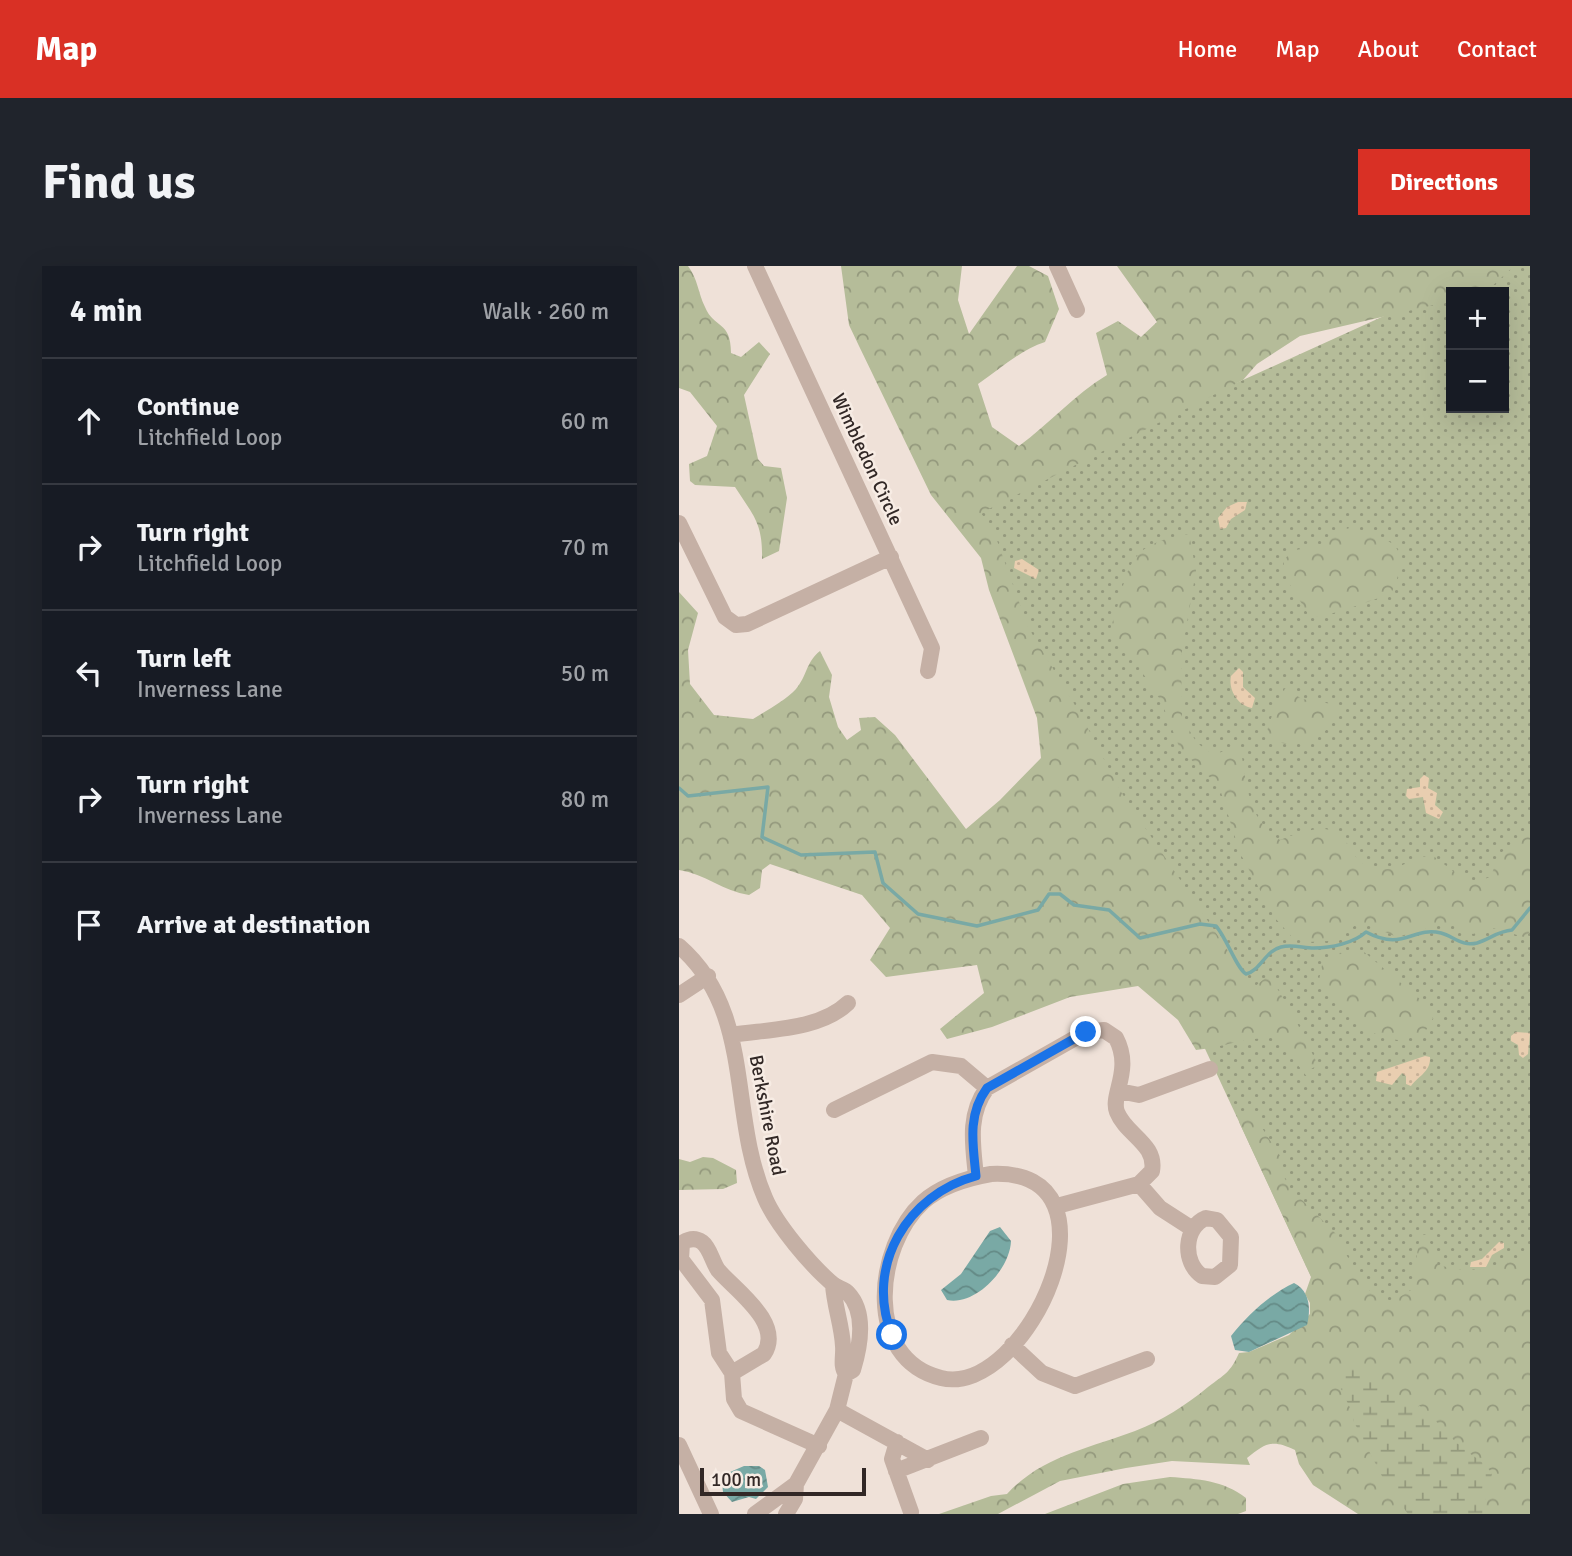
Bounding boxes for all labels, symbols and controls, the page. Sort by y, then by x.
text: Map [35,29,97,70]
text: Home [1177,34,1237,64]
text: Map [1275,34,1320,64]
text: About [1358,34,1419,64]
text: Contact [1457,34,1537,64]
button: Directions [1358,149,1530,215]
text: Find us [42,152,195,212]
map controls [1446,287,1509,413]
button: + [1446,287,1509,350]
text: 4 min [70,293,142,330]
text: Walk · 260 m [483,297,609,326]
button: − [1446,350,1509,413]
street label: Wimbledon Circle [826,390,908,529]
text: Continue [137,391,239,423]
icon: ahead [70,402,108,440]
text: 60 m [561,407,609,436]
text: Litchfield Loop [137,423,282,452]
text: Turn right [137,517,249,549]
icon: right [70,528,108,566]
text: 70 m [561,533,609,562]
text: Litchfield Loop [137,549,282,578]
text: Turn left [137,643,231,675]
icon: left [70,654,108,692]
text: 50 m [561,659,609,688]
text: Inverness Lane [137,675,283,704]
text: Turn right [137,769,249,801]
icon: right [70,780,108,818]
text: 80 m [561,785,609,814]
text: Inverness Lane [137,801,283,830]
icon: arrive [70,906,108,944]
text: Arrive at destination [137,909,370,941]
route end [1070,1016,1101,1047]
street label: Berkshire Road [744,1053,790,1178]
route start [876,1319,907,1350]
scale bar [700,1465,866,1497]
text: 100 m [711,1468,761,1492]

